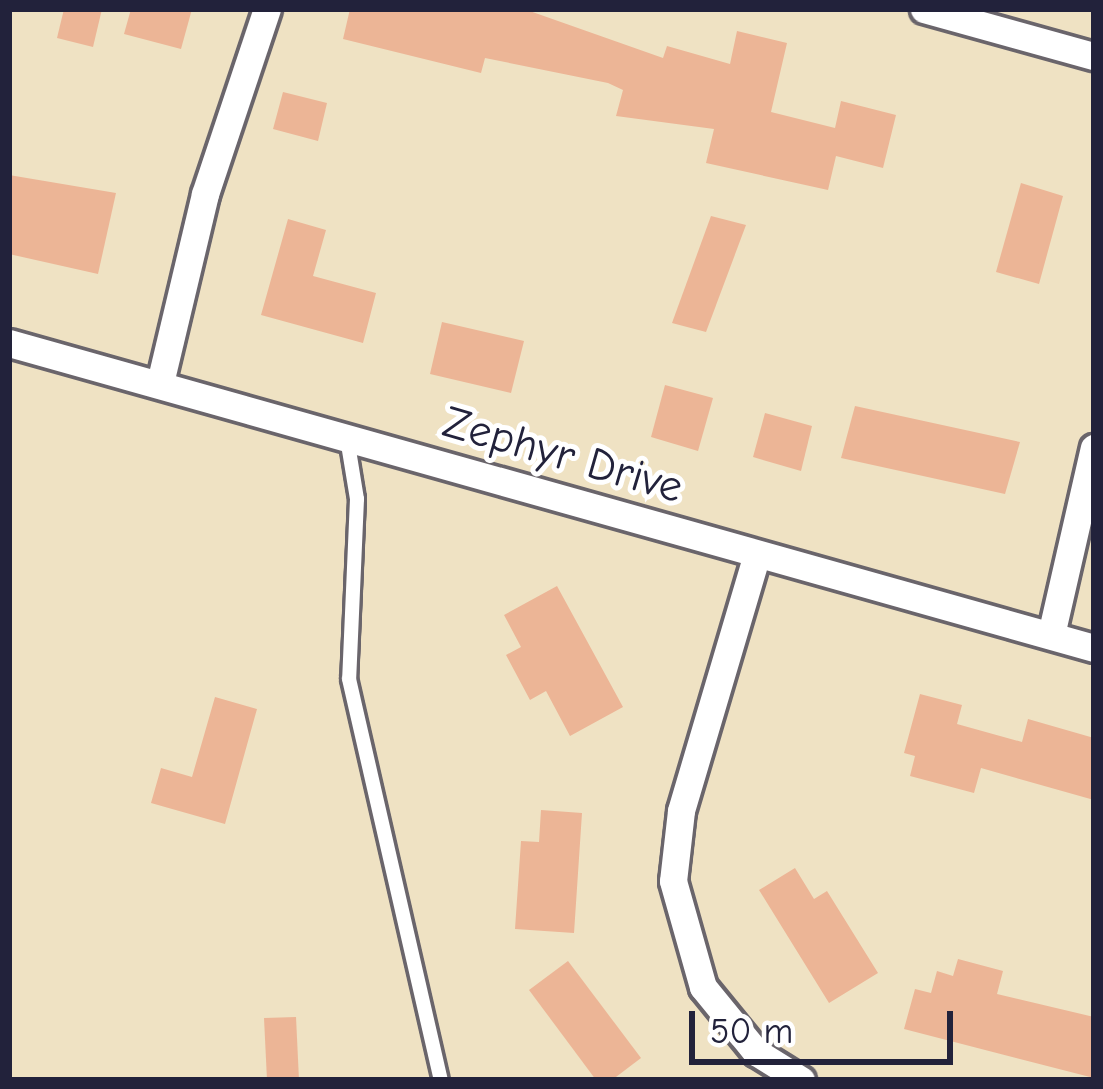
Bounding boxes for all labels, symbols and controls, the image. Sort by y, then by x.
street label: Zephyr Drive [437,395,689,515]
scale bar [695,987,959,1061]
text: 50 m [710,1011,793,1052]

